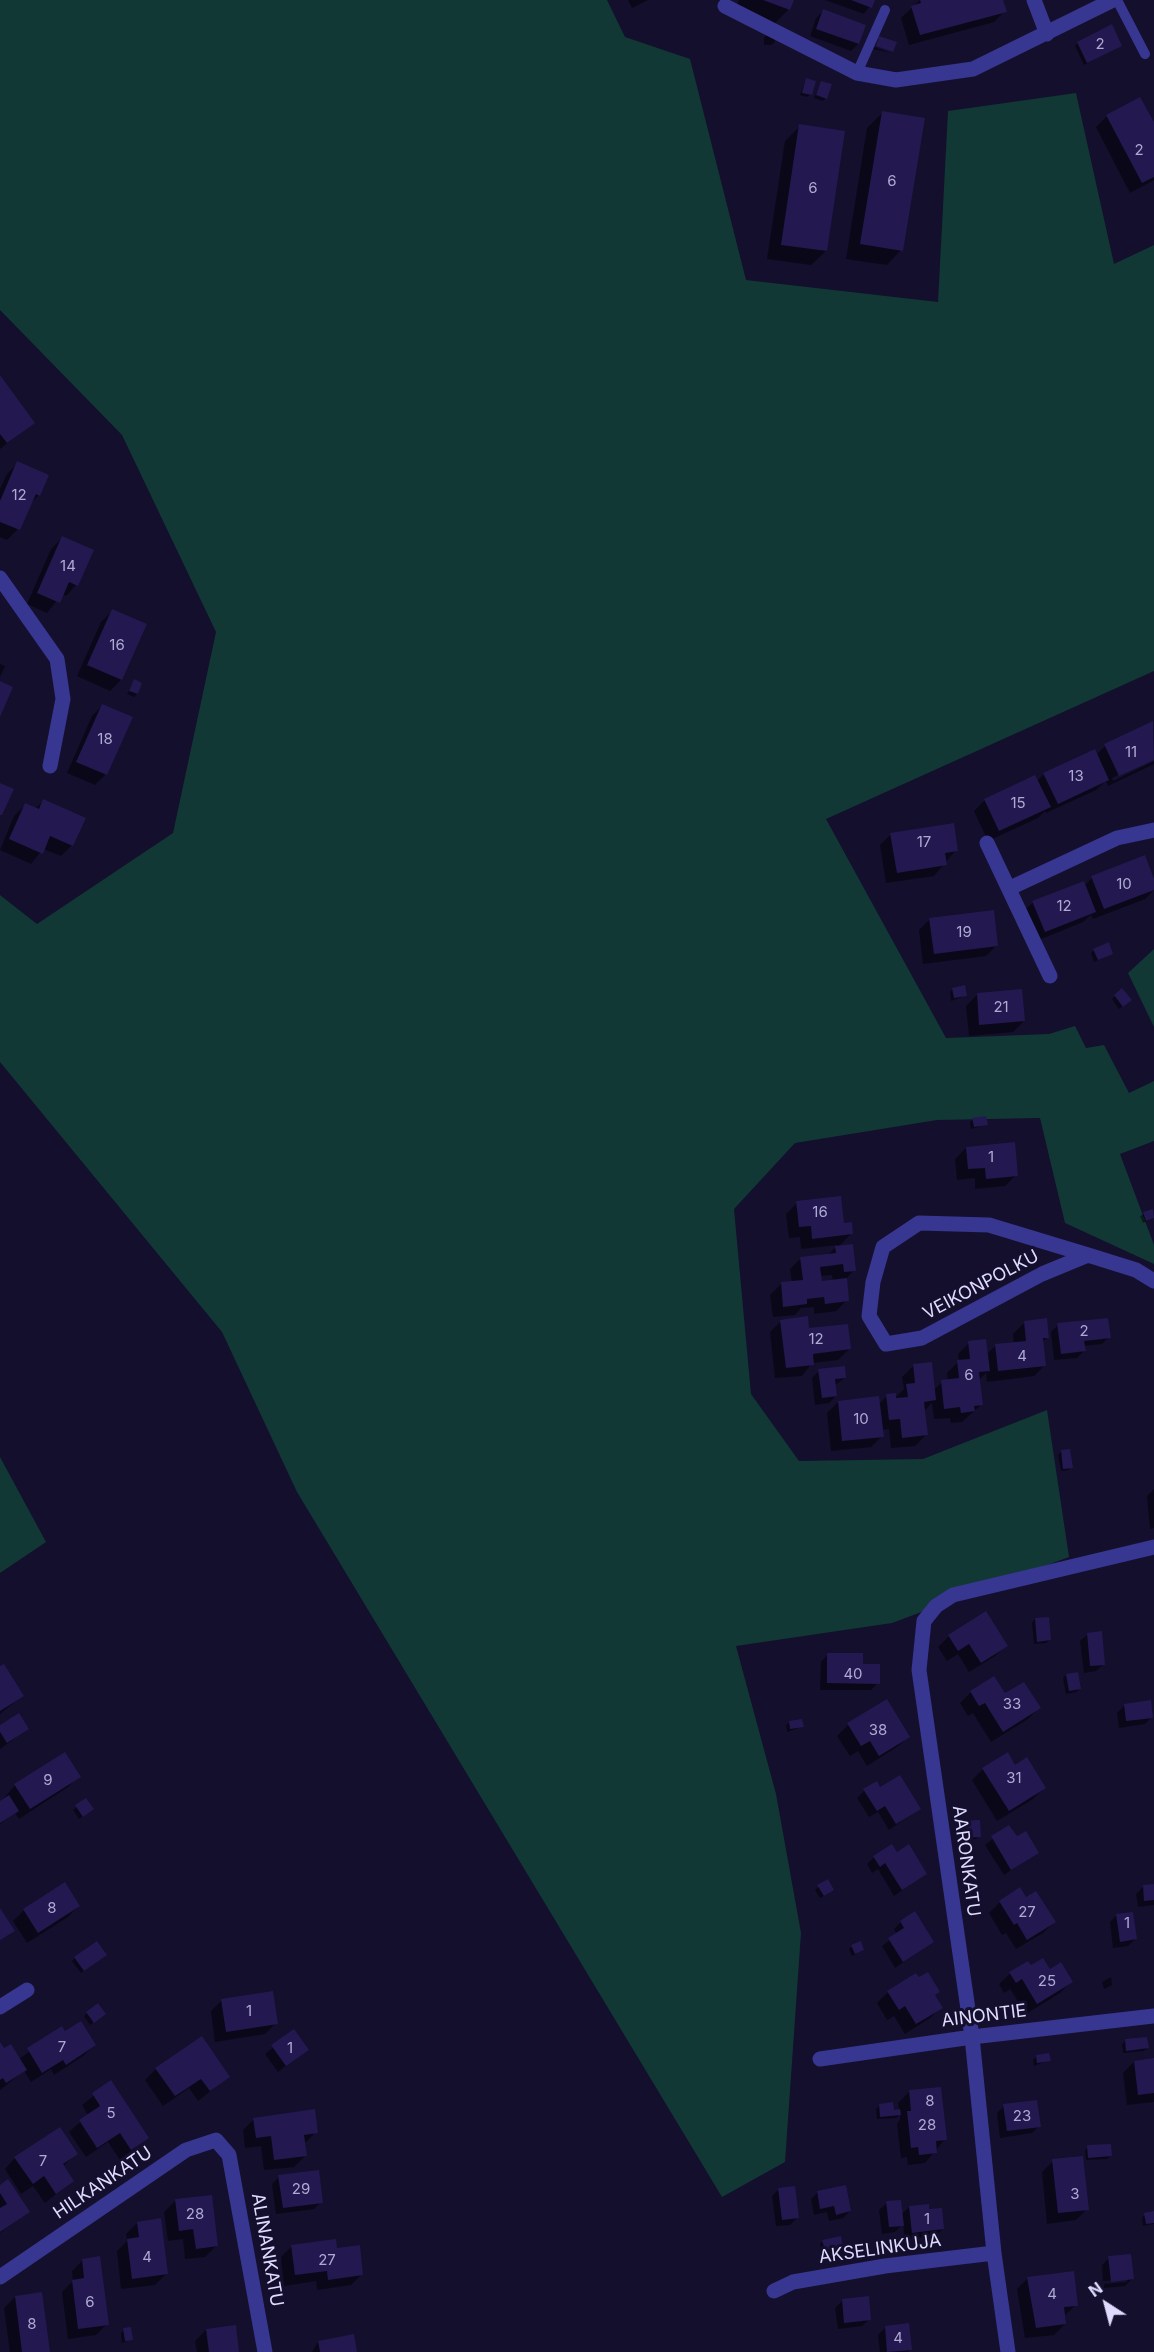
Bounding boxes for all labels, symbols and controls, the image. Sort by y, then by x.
house number: 2 [1095,35,1105,53]
house number: 2 [1134,141,1144,159]
house number: 6 [887,172,897,190]
house number: 6 [808,179,818,197]
house number: 12 [11,486,27,504]
house number: 14 [60,557,76,575]
house number: 16 [109,636,125,654]
house number: 18 [97,730,113,748]
house number: 11 [1125,743,1137,761]
house number: 13 [1068,767,1084,785]
house number: 15 [1010,794,1026,812]
house number: 17 [917,833,931,851]
house number: 10 [1116,875,1132,893]
house number: 12 [1056,897,1072,915]
house number: 19 [956,923,972,941]
house number: 21 [993,998,1009,1016]
house number: 1 [988,1148,994,1166]
house number: 16 [812,1203,828,1221]
street label: VEIKONPOLKU [920,1245,1042,1325]
house number: 2 [1079,1322,1089,1340]
house number: 12 [808,1330,824,1348]
house number: 4 [1017,1347,1027,1365]
house number: 6 [964,1366,974,1384]
house number: 10 [853,1410,869,1428]
house number: 40 [843,1665,863,1683]
house number: 33 [1003,1695,1021,1713]
house number: 38 [869,1721,887,1739]
house number: 31 [1006,1769,1022,1787]
house number: 9 [43,1771,53,1789]
street label: AARONKATU [948,1804,984,1918]
house number: 8 [47,1899,57,1917]
house number: 27 [1018,1903,1036,1921]
house number: 1 [1124,1914,1130,1932]
house number: 25 [1038,1972,1056,1990]
street label: AINONTIE [940,2000,1028,2032]
house number: 1 [246,2002,252,2020]
house number: 7 [58,2038,66,2056]
house number: 1 [287,2039,293,2057]
house number: 8 [925,2092,935,2110]
house number: 5 [106,2104,116,2122]
house number: 23 [1013,2107,1031,2125]
house number: 28 [918,2116,936,2134]
street label: HILKANKATU [50,2142,156,2224]
house number: 7 [39,2152,47,2170]
house number: 29 [292,2180,310,2198]
house number: 3 [1070,2185,1080,2203]
street label: ALINANKATU [246,2192,288,2308]
house number: 28 [186,2205,204,2223]
house number: 1 [924,2210,930,2228]
street label: AKSELINKUJA [818,2230,942,2268]
house number: 4 [142,2248,152,2266]
house number: 27 [318,2251,336,2269]
north arrow [1076,2274,1136,2334]
text: N [1085,2278,1106,2301]
house number: 4 [1047,2285,1057,2303]
house number: 6 [85,2293,95,2311]
house number: 8 [27,2315,37,2333]
house number: 4 [893,2329,903,2347]

